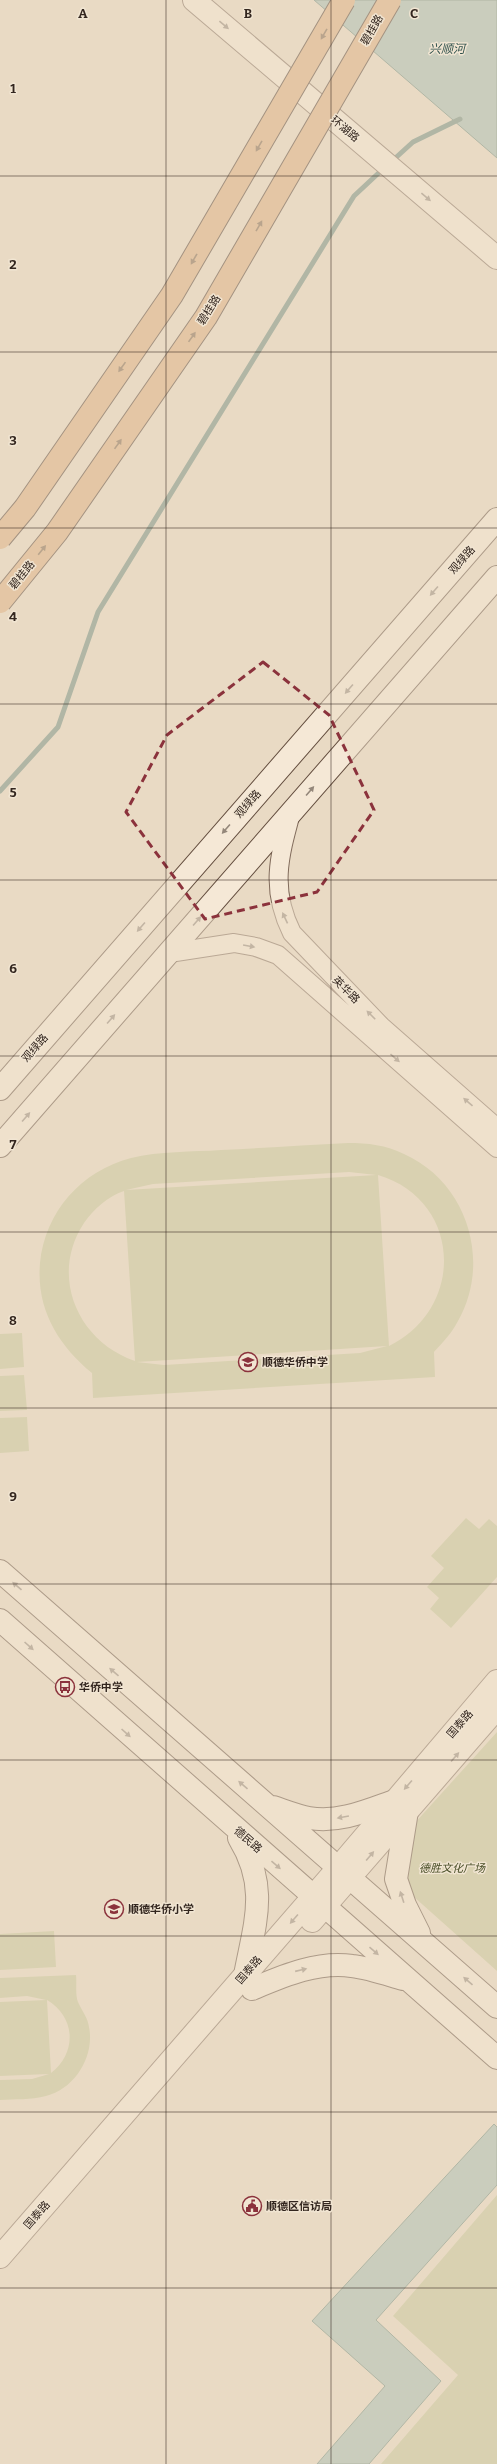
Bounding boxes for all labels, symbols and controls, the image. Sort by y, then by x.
text: A [78,6,88,21]
text: B [244,6,252,21]
text: C [410,6,418,21]
street label: 碧桂路 [358,12,386,48]
one-way arrow [218,21,229,30]
one-way arrow [321,28,328,40]
water label: 兴顺河 [429,42,467,56]
text: 1 [10,81,16,96]
street label: 环湖路 [328,113,362,145]
one-way arrow [255,140,262,152]
one-way arrow [420,193,431,202]
one-way arrow [255,220,262,232]
one-way arrow [190,253,197,264]
text: 2 [9,257,17,272]
street label: 碧桂路 [195,293,223,327]
one-way arrow [188,332,196,343]
one-way arrow [118,362,126,372]
text: 3 [9,433,17,448]
one-way arrow [114,439,122,450]
street label: 观绿路 [446,543,478,577]
one-way arrow [38,545,47,556]
street label: 碧桂路 [7,558,37,592]
one-way arrow [430,586,439,596]
text: 4 [9,609,17,624]
one-way arrow [344,683,353,694]
text: 5 [9,785,17,800]
one-way arrow [305,786,314,796]
street label: 观绿路 [232,787,264,821]
one-way arrow [222,823,231,834]
one-way arrow [282,913,288,924]
one-way arrow [192,916,201,926]
one-way arrow [137,922,146,932]
one-way arrow [243,943,255,949]
text: 6 [9,961,17,976]
street label: 英华路 [330,974,362,1006]
one-way arrow [366,1010,376,1020]
one-way arrow [107,1014,116,1024]
street label: 观绿路 [19,1031,51,1065]
one-way arrow [389,1053,400,1062]
one-way arrow [463,1097,473,1106]
one-way arrow [21,1111,30,1122]
text: 7 [10,1137,17,1152]
text: 8 [9,1313,17,1328]
school or university icon: 顺德华侨中学 [237,1351,259,1373]
place label: 顺德华侨中学 [262,1356,328,1369]
text: 9 [9,1489,17,1504]
one-way arrow [11,1581,22,1590]
one-way arrow [24,1641,34,1651]
one-way arrow [109,1667,119,1676]
bus stop icon: 华侨中学 [54,1676,76,1698]
place label: 华侨中学 [79,1681,123,1694]
street label: 国泰路 [444,1707,476,1741]
one-way arrow [121,1728,131,1737]
one-way arrow [450,1751,459,1762]
one-way arrow [403,1780,412,1790]
one-way arrow [238,1781,249,1790]
one-way arrow [337,1814,349,1820]
street label: 德民路 [231,1824,265,1856]
one-way arrow [366,1850,375,1861]
one-way arrow [271,1860,281,1870]
park label: 德胜文化广场 [419,1862,486,1875]
one-way arrow [399,1891,405,1903]
school or university icon: 顺德华侨小学 [103,1898,125,1920]
place label: 顺德华侨小学 [128,1903,194,1916]
one-way arrow [289,1914,299,1924]
one-way arrow [369,1946,379,1955]
street label: 国泰路 [233,1953,265,1987]
one-way arrow [295,1967,307,1973]
one-way arrow [462,1977,473,1986]
public building icon: 顺德区信访局 [241,2195,263,2217]
street label: 国泰路 [21,2198,53,2232]
place label: 顺德区信访局 [266,2200,332,2213]

